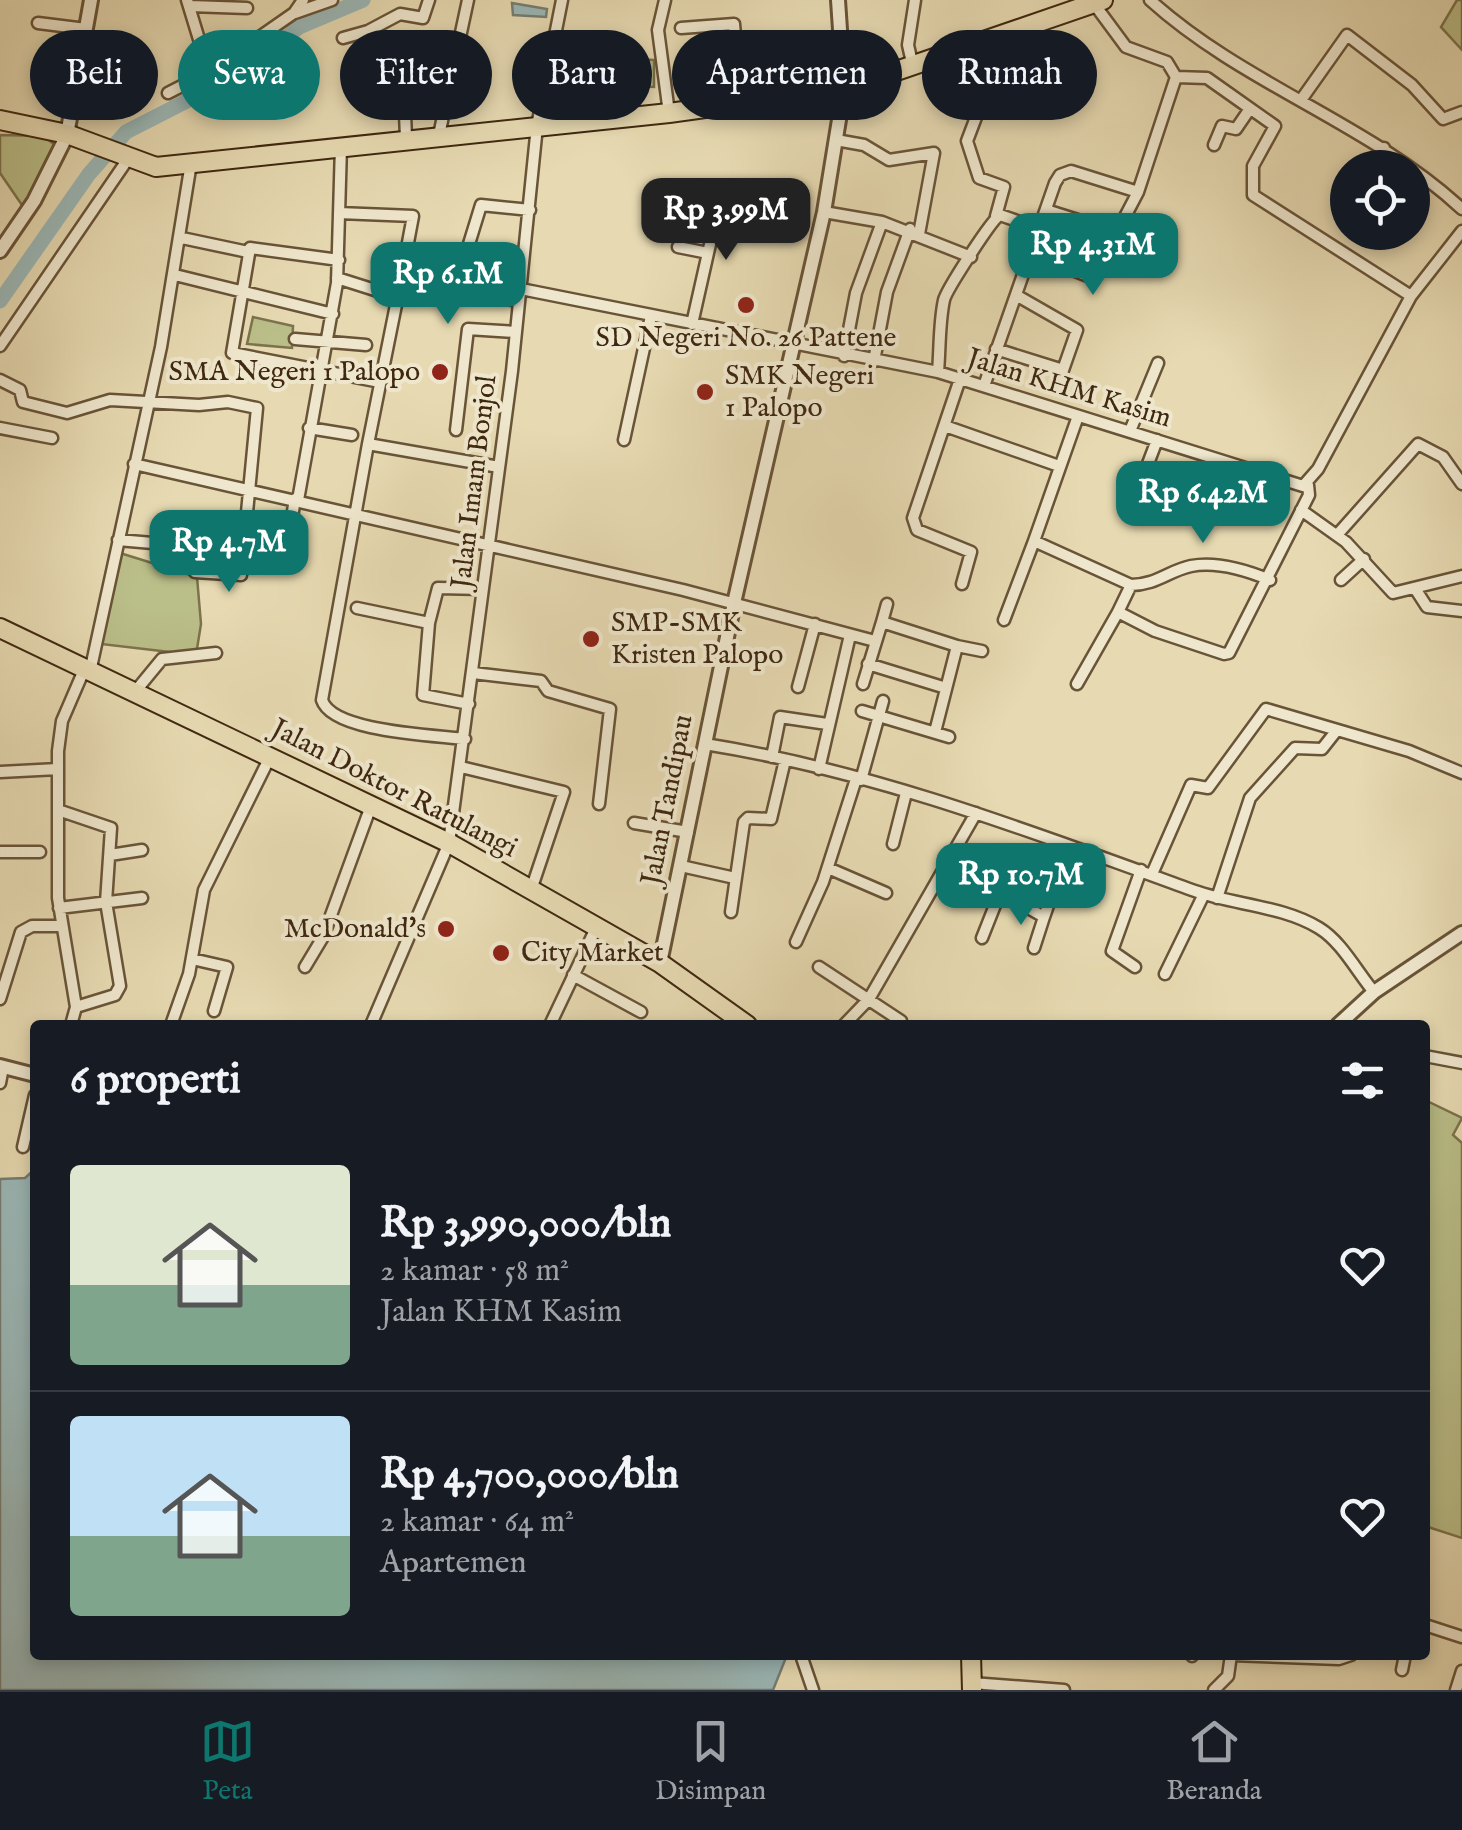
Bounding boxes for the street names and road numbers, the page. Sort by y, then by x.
street label: Jalan KHM Kasim [960,340,1175,437]
street label: Jalan Imam Bonjol [444,373,505,594]
street label: Jalan Doktor Ratulangi [262,710,523,866]
street label: Jalan Tandipau [634,712,702,891]

